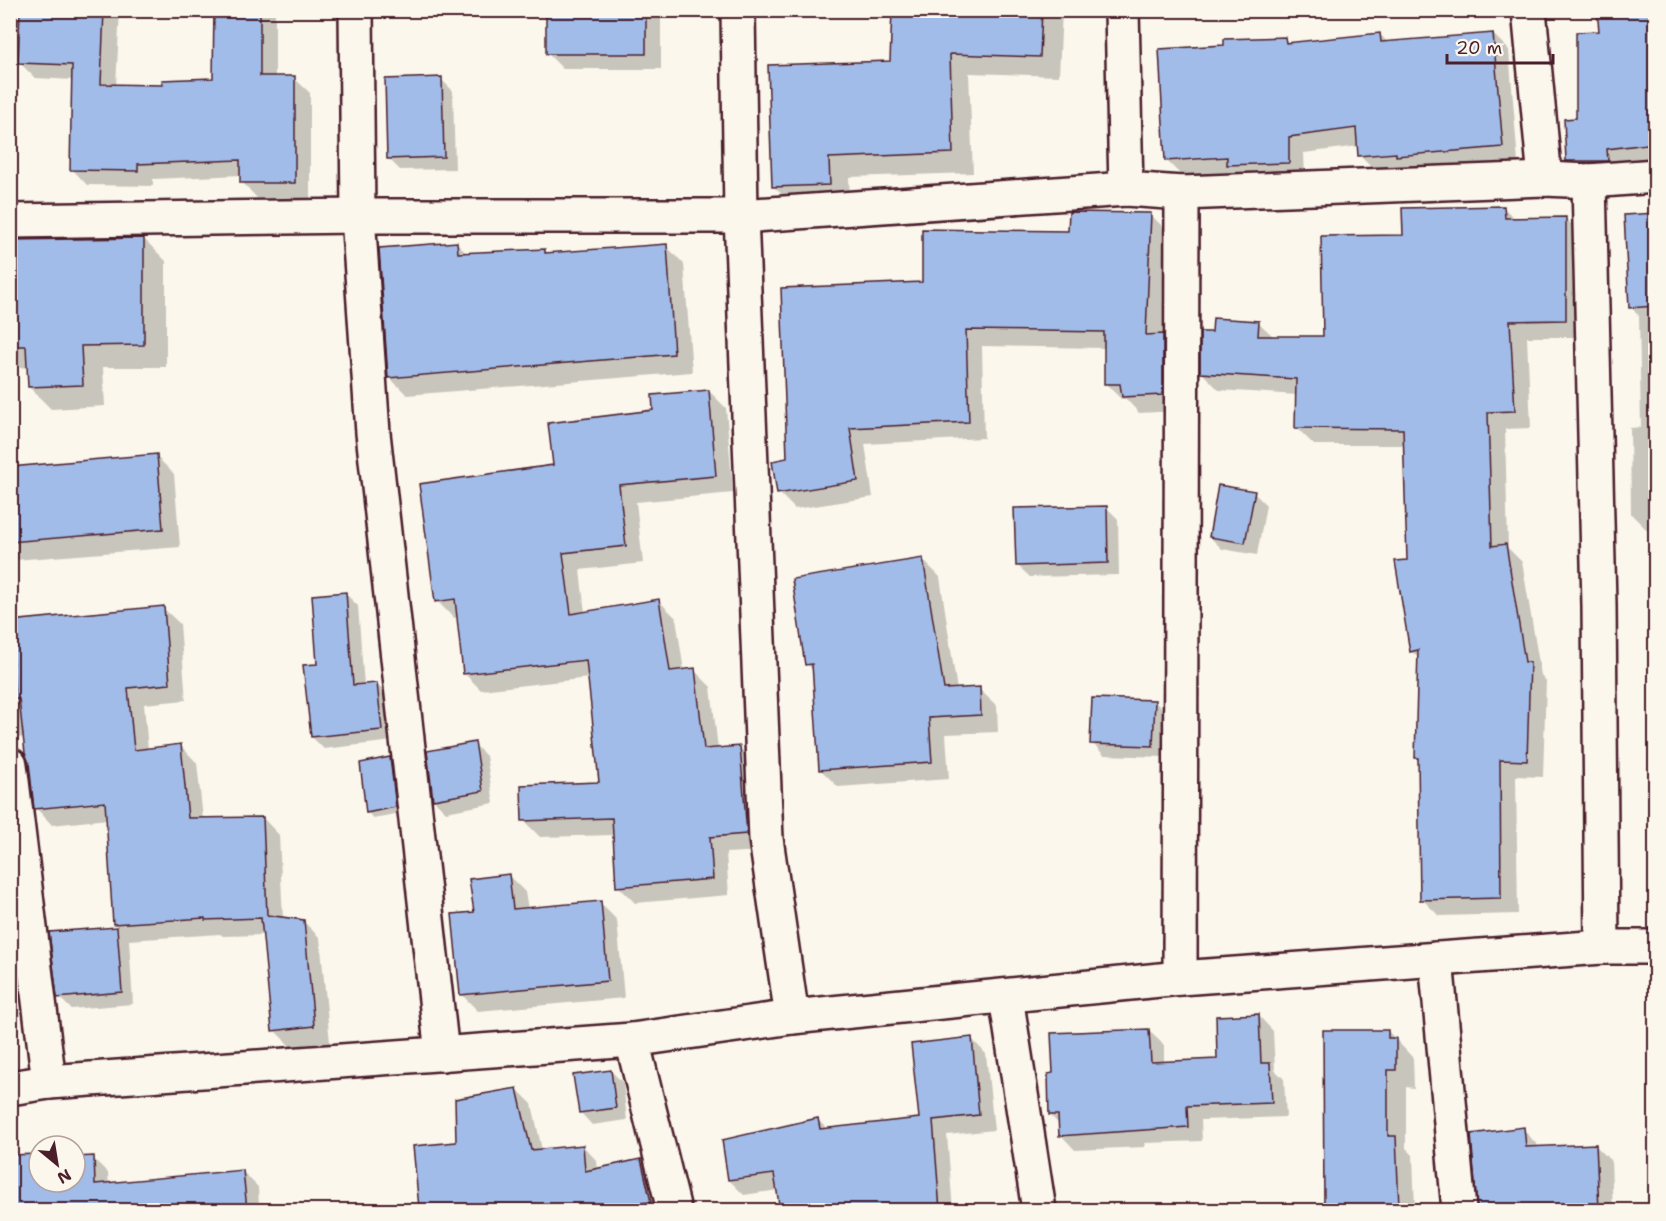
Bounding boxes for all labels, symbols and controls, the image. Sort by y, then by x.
scale bar [1447,27,1554,65]
text: 20 m [1456,36,1502,60]
north arrow [27,1134,87,1194]
text: N [54,1164,75,1189]

